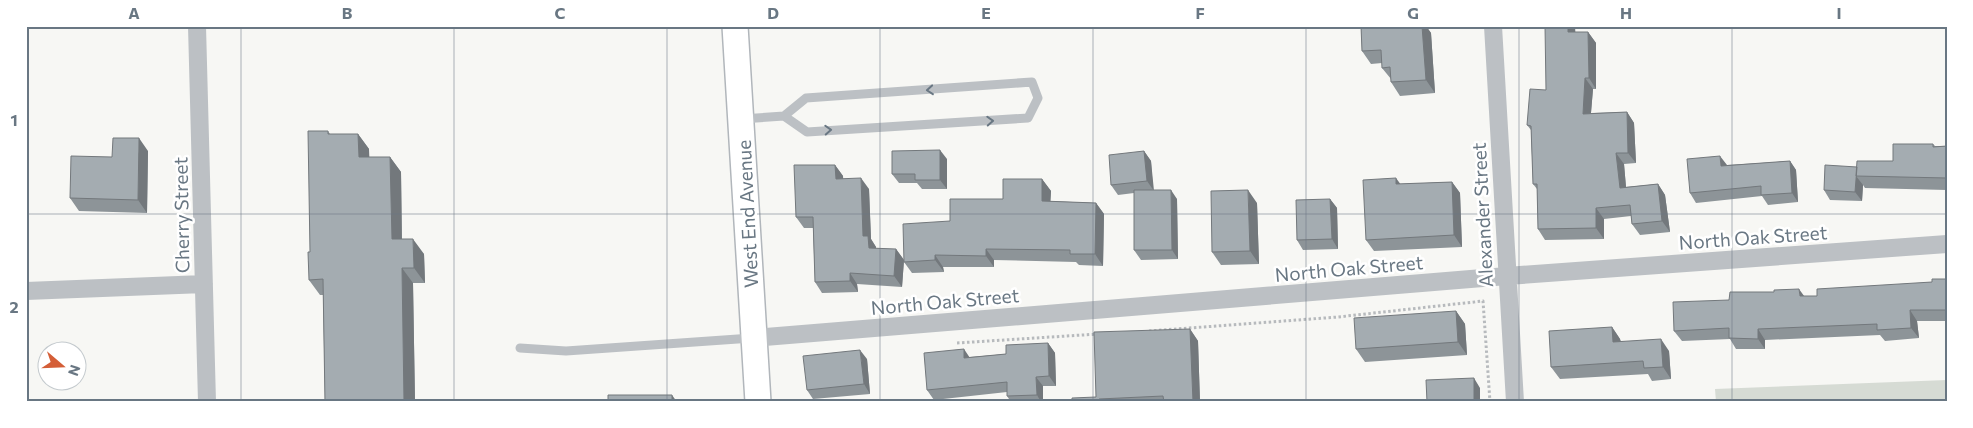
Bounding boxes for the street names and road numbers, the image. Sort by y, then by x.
street label: West End Avenue [732,139,762,289]
street label: Alexander Street [1467,142,1497,288]
street label: Cherry Street [168,156,194,273]
street label: North Oak Street [1678,220,1828,254]
street label: North Oak Street [1274,250,1424,286]
street label: North Oak Street [870,283,1020,319]

